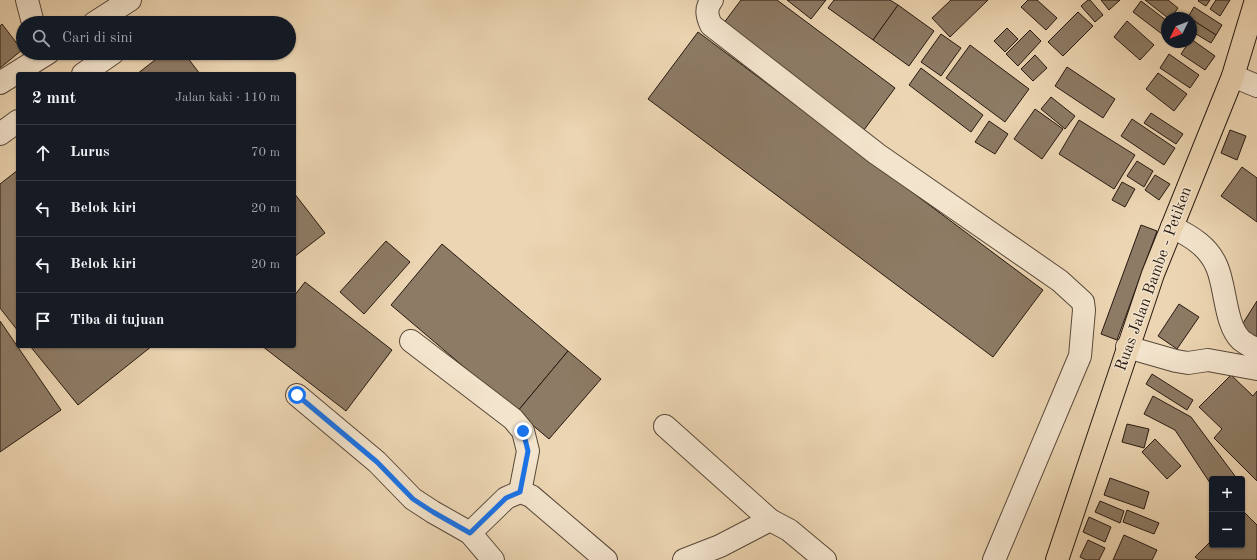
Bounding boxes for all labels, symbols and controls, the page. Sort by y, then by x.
north arrow [1161,12,1197,48]
search box [16,16,296,60]
icon: search [30,27,52,49]
text: Cari di sini [62,31,133,46]
text: 2 mnt [32,90,76,107]
text: Jalan kaki · 110 m [175,91,280,104]
icon: ahead [32,142,54,164]
text: Lurus [70,145,110,160]
text: 70 m [251,146,280,159]
street label: Ruas Jalan Bambe - Petiken [1113,184,1195,373]
icon: left [32,198,54,220]
text: Belok kiri [70,201,136,216]
text: 20 m [251,202,280,215]
icon: left [32,254,54,276]
text: Belok kiri [70,257,136,272]
text: 20 m [251,258,280,271]
icon: arrive [32,310,54,332]
text: Tiba di tujuan [70,313,164,328]
route start [288,386,306,404]
route end [514,422,532,440]
map controls [1209,476,1245,548]
button: + [1209,476,1245,512]
button: − [1209,512,1245,548]

